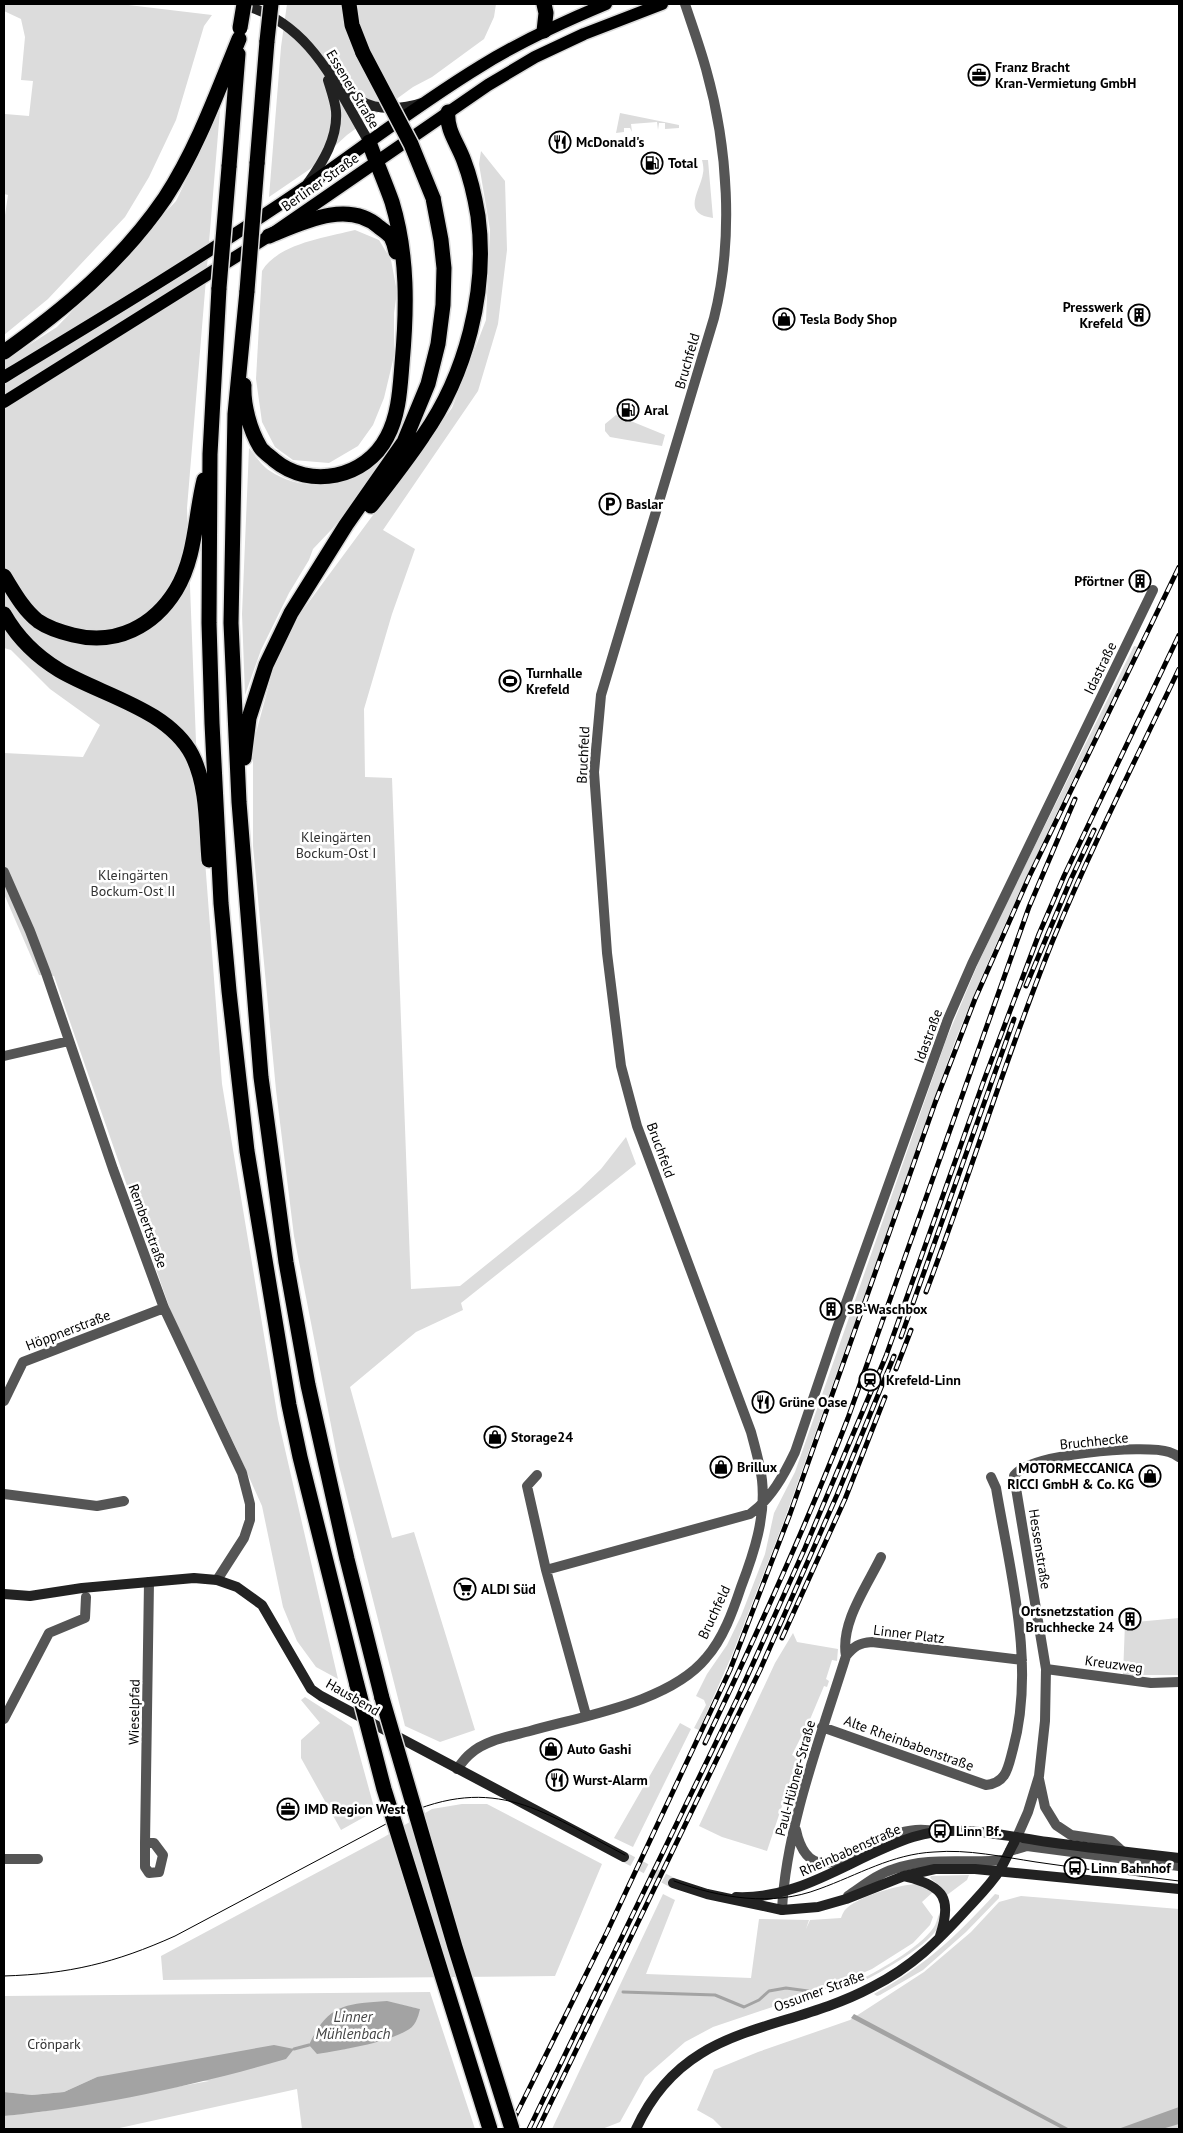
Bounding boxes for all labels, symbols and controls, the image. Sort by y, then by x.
street label: Essener Straße [322,46,384,132]
place label: Franz Bracht Kran-Vermietung GmbH [995,58,1136,92]
office icon: Franz Bracht Kran-Vermietung GmbH [967,63,991,87]
restaurant icon: McDonald's [548,130,572,154]
place label: McDonald's [576,133,645,151]
street label: Berliner Straße [278,149,362,215]
fuel station icon: Total [640,151,664,175]
place label: Total [668,154,699,172]
place label: Presswerk Krefeld [1063,298,1123,332]
building icon: Presswerk Krefeld [1127,303,1151,327]
shop icon: Tesla Body Shop [772,307,796,331]
place label: Tesla Body Shop [800,310,897,328]
street label: Bruchfeld [670,331,704,391]
fuel station icon: Aral [616,398,640,422]
place label: Aral [644,401,669,419]
parking icon: Baslar [598,492,622,516]
place label: Baslar [626,495,663,513]
building icon: Pförtner [1128,569,1152,593]
place label: Pförtner [1074,572,1124,590]
street label: Idastraße [1080,639,1120,697]
place label: Turnhalle Krefeld [526,664,582,698]
sports icon: Turnhalle Krefeld [498,669,522,693]
street label: Bruchfeld [573,726,593,784]
park label: Kleingärten Bockum-Ost I [296,828,376,862]
park label: Kleingärten Bockum-Ost II [91,866,175,900]
street label: Idastraße [910,1006,946,1066]
street label: Bruchfeld [643,1120,679,1180]
street label: Rembertstraße [124,1181,172,1271]
building icon: SB-Waschbox [819,1297,843,1321]
place label: SB-Waschbox [847,1300,928,1318]
street label: Höppnerstraße [23,1306,113,1354]
station icon: Krefeld-Linn [858,1368,882,1392]
place label: Krefeld-Linn [886,1371,961,1389]
restaurant icon: Grüne Oase [751,1390,775,1414]
place label: Grüne Oase [779,1393,847,1411]
shop icon: Storage24 [483,1425,507,1449]
place label: Storage24 [511,1428,573,1446]
street label: Bruchhecke [1059,1428,1129,1454]
shop icon: Brillux [709,1455,733,1479]
place label: Brillux [737,1458,778,1476]
place label: MOTORMECCANICA RICCI GmbH & Co. KG [1007,1459,1135,1493]
shop icon: MOTORMECCANICA RICCI GmbH & Co. KG [1138,1464,1162,1488]
street label: Hessenstraße [1025,1508,1055,1590]
supermarket icon: ALDI Süd [453,1577,477,1601]
place label: ALDI Süd [481,1580,536,1598]
street label: Bruchfeld [694,1582,734,1642]
place label: Ortsnetzstation Bruchhecke 24 [1021,1602,1114,1636]
building icon: Ortsnetzstation Bruchhecke 24 [1118,1607,1142,1631]
street label: Linner Platz [872,1621,946,1647]
street label: Kreuzweg [1084,1651,1144,1677]
street label: Hausbend [323,1674,383,1720]
street label: Wieselpfad [124,1679,144,1745]
street label: Alte Rheinbabenstraße [842,1711,976,1775]
street label: Paul-Hübner-Straße [771,1718,819,1838]
shop icon: Auto Gashi [539,1737,563,1761]
place label: Auto Gashi [567,1740,632,1758]
restaurant icon: Wurst-Alarm [545,1768,569,1792]
place label: Wurst-Alarm [573,1771,648,1789]
office icon: IMD Region West [276,1797,300,1821]
place label: IMD Region West [304,1800,405,1818]
bus stop icon: Linn Bf. [928,1819,952,1843]
street label: Rheinbabenstraße [797,1820,903,1880]
place label: Linn Bf. [956,1822,1002,1840]
bus stop icon: Linn Bahnhof [1063,1856,1087,1880]
place label: Linn Bahnhof [1091,1859,1172,1877]
street label: Ossumer Straße [771,1966,867,2016]
water label: Linner Mühlenbach [315,2007,391,2043]
park label: Crönpark [27,2035,81,2053]

